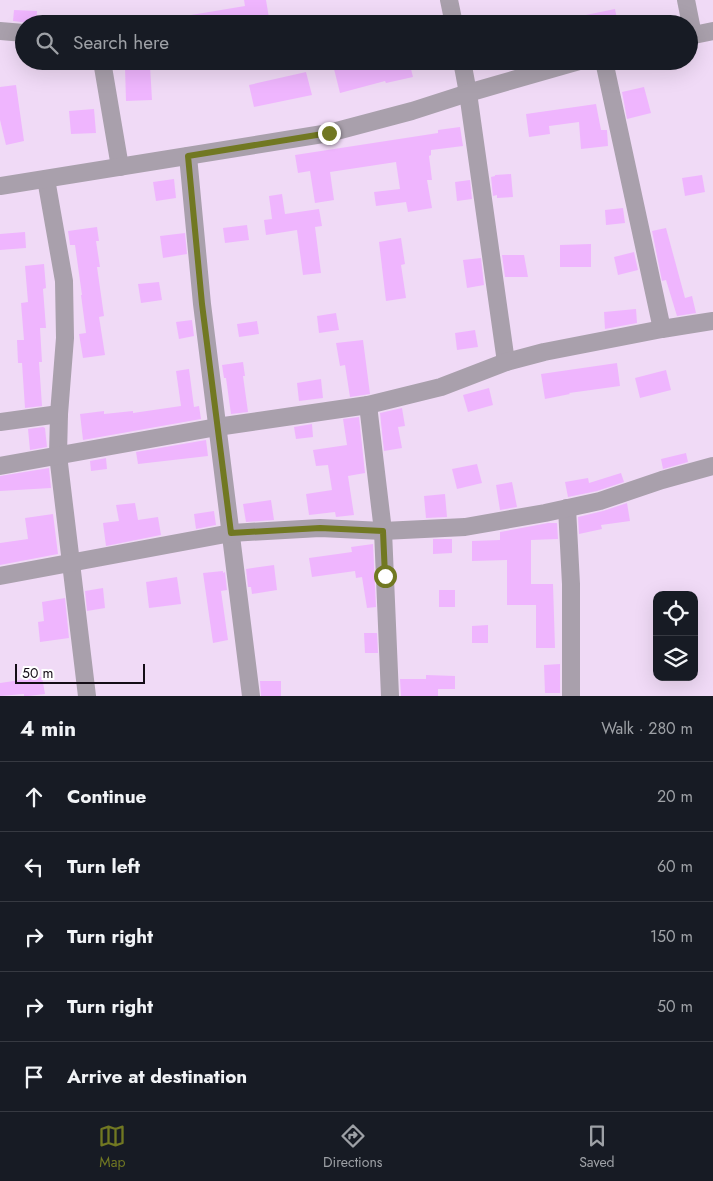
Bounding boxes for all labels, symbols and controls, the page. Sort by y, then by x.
search box [15,15,698,70]
icon: search [33,29,61,57]
text: Search here [73,29,169,56]
route end [318,122,341,145]
route start [374,565,397,588]
map controls [653,591,698,681]
button: locate [653,591,698,636]
button: layers [653,636,698,681]
scale bar [15,661,145,684]
text: 50 m [22,663,53,683]
text: 4 min [20,714,76,744]
text: Walk · 280 m [601,717,693,740]
icon: ahead [20,783,48,811]
text: Continue [67,783,146,810]
text: 20 m [657,785,693,808]
icon: left [20,853,48,881]
text: Turn left [67,853,140,880]
text: 60 m [657,855,693,878]
icon: right [20,923,48,951]
text: Turn right [67,923,153,950]
text: 150 m [650,925,693,948]
icon: right [20,993,48,1021]
text: Turn right [67,993,153,1020]
text: 50 m [657,995,693,1018]
icon: arrive [20,1063,48,1091]
text: Arrive at destination [67,1063,247,1090]
tab: Map [98,1122,126,1172]
tab: Directions [323,1122,382,1172]
tab: Saved [579,1122,615,1172]

